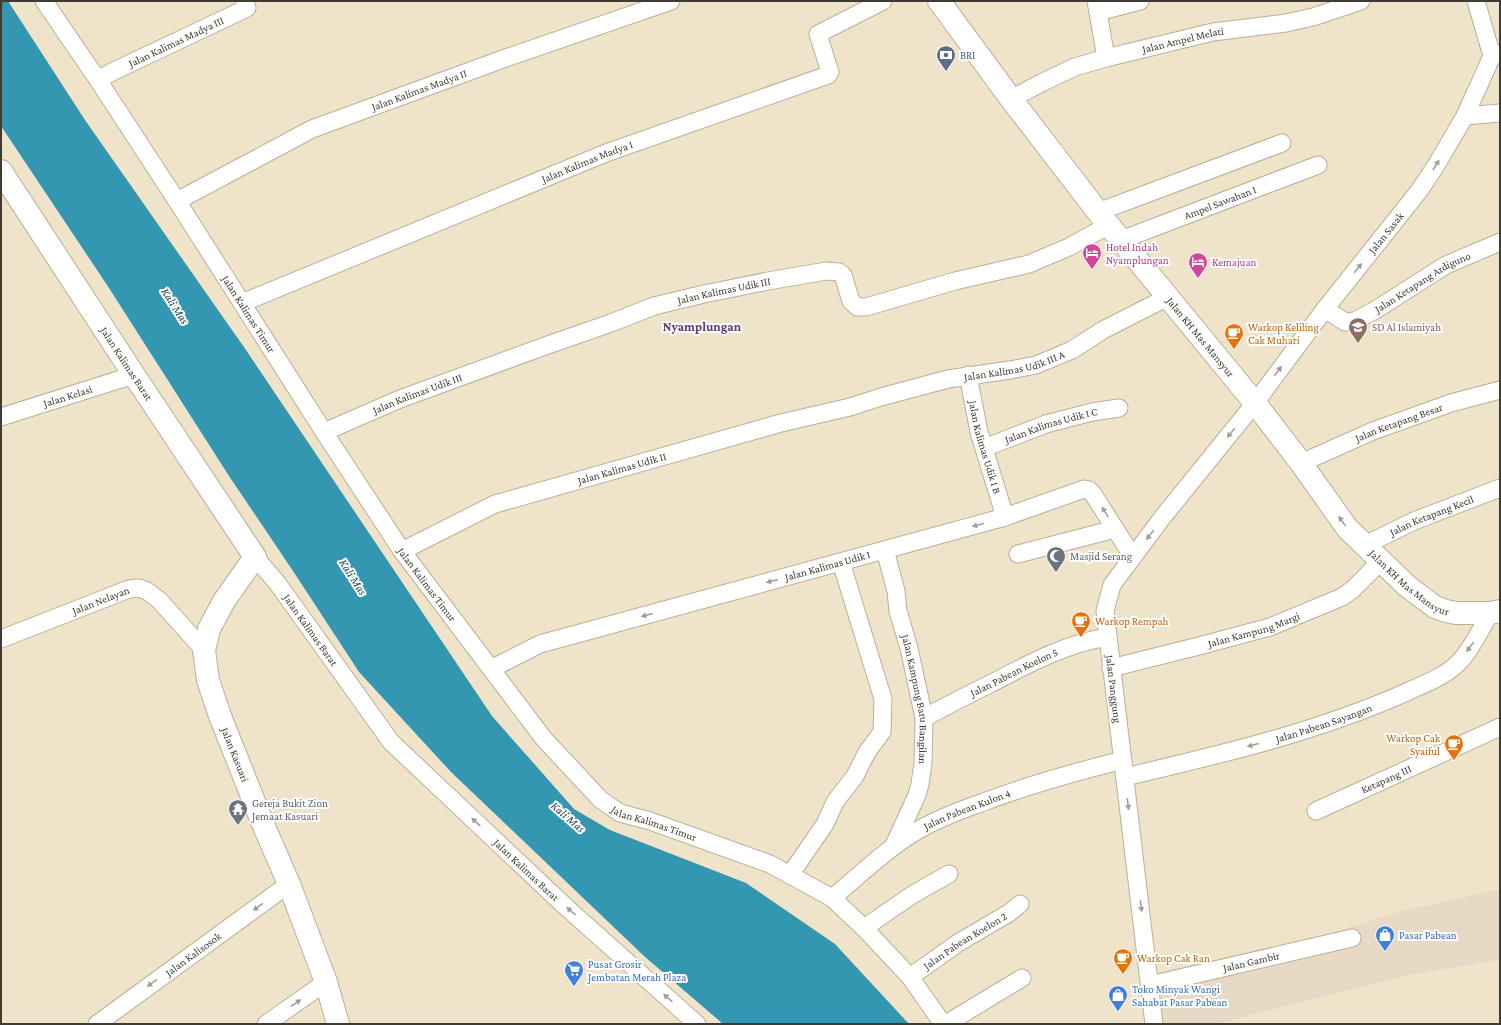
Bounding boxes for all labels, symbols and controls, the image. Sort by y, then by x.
street label: Jalan Kalimas Madya III [126,14,226,71]
street label: Jalan Ampel Melati [1140,25,1225,56]
bank icon: BRI [935,44,957,72]
place label: BRI [960,49,975,61]
street label: Jalan Kalimas Madya II [369,67,468,114]
street label: Jalan Kalimas Madya I [539,138,634,186]
one-way arrow [1432,160,1440,170]
street label: Ampel Sawahan I [1182,183,1258,221]
street label: Jalan Sasak [1365,209,1406,257]
place label: Hotel Indah Nyamplungan [1106,241,1169,267]
hotel icon: Hotel Indah Nyamplungan [1081,242,1103,270]
street label: Jalan Ketapang Ardiguno [1372,249,1473,316]
hotel icon: Kemajuan [1187,251,1209,279]
place label: Kemajuan [1212,256,1257,269]
one-way arrow [1353,263,1362,274]
street label: Jalan Kalimas Timur [218,272,278,355]
street label: Jalan Kalimas Udik III [675,275,771,307]
water label: Kali Mas [158,285,192,327]
street label: Jalan KH Mas Mansyur [1163,294,1237,379]
school or university icon: SD Al Islamiyah [1347,316,1369,344]
district label: Nyamplungan [663,319,742,334]
place label: Warkop Keliling Cak Muhari [1248,321,1319,346]
place label: SD Al Islamiyah [1372,321,1441,334]
cafe icon: Warkop Keliling Cak Muhari [1223,322,1245,350]
street label: Jalan Kalimas Barat [97,324,155,403]
street label: Jalan Kalimas Udik III A [962,348,1067,384]
one-way arrow [1274,366,1283,377]
street label: Jalan Kalimas Udik III [370,371,464,417]
street label: Jalan Kelasi [41,383,94,411]
street label: Jalan Kalimas Udik I B [966,398,1003,495]
street label: Jalan Ketapang Besar [1352,401,1444,446]
street label: Jalan Kalimas Udik I C [1002,405,1099,447]
one-way arrow [1226,428,1235,438]
street label: Jalan Kalimas Udik II [575,450,667,488]
street label: Jalan Ketapang Kecil [1387,493,1475,539]
one-way arrow [1101,507,1108,518]
one-way arrow [1338,516,1346,526]
one-way arrow [972,522,985,528]
one-way arrow [1145,529,1154,540]
street label: Jalan Kalimas Timur [394,544,459,624]
mosque icon: Masjid Serang [1045,545,1067,573]
street label: Jalan KH Mas Mansyur [1365,546,1450,618]
street label: Jalan Kalimas Udik I [782,548,872,584]
place label: Masjid Serang [1070,550,1133,563]
water label: Kali Mas [336,556,370,598]
one-way arrow [766,578,778,584]
street label: Jalan Nelayan [69,583,131,618]
street label: Jalan Kalimas Barat [280,591,341,668]
street label: Jalan Kampung Margi [1206,609,1302,651]
cafe icon: Warkop Rempah [1070,610,1092,638]
one-way arrow [640,612,652,618]
place label: Warkop Rempah [1095,615,1168,628]
street label: Jalan Kampung Baru Bangilan [898,632,930,764]
one-way arrow [1466,642,1474,653]
street label: Jalan Pabean Koelon 5 [967,646,1060,700]
street label: Jalan Panggung [1103,653,1124,724]
street label: Jalan Pabean Sayangan [1273,701,1374,746]
street label: Jalan Kasuari [218,725,252,784]
place label: Warkop Cak Syaiful [1386,732,1441,758]
cafe icon: Warkop Cak Syaiful [1443,733,1465,761]
one-way arrow [1247,742,1259,748]
street label: Ketapang III [1359,762,1413,796]
street label: Jalan Pabean Kulon 4 [921,787,1012,833]
place label: Gereja Bukit Zion Jemaat Kasuari [251,797,328,823]
one-way arrow [1125,797,1131,810]
temple icon: Gereja Bukit Zion Jemaat Kasuari [227,798,249,826]
water label: Kali Mas [548,799,588,836]
street label: Jalan Kalimas Timur [608,802,698,843]
one-way arrow [471,817,481,827]
street label: Jalan Kalimas Barat [490,835,562,904]
one-way arrow [1137,900,1144,912]
one-way arrow [252,903,263,911]
one-way arrow [566,907,576,916]
street label: Jalan Pabean Koelon 2 [920,910,1009,973]
shop icon: Pasar Pabean [1374,924,1396,952]
street label: Jalan Kalisosok [162,929,224,980]
place label: Pasar Pabean [1399,929,1457,941]
cafe icon: Warkop Cak Ran [1112,947,1134,975]
street label: Jalan Gambir [1221,949,1281,975]
place label: Warkop Cak Ran [1137,952,1210,965]
place label: Pusat Grosir Jembatan Merah Plaza [587,958,686,984]
supermarket icon: Pusat Grosir Jembatan Merah Plaza [563,959,585,987]
one-way arrow [147,979,158,988]
place label: Toko Minyak Wangi Sahabat Pasar Pabean [1132,983,1228,1008]
shop icon: Toko Minyak Wangi Sahabat Pasar Pabean [1107,984,1129,1012]
one-way arrow [663,994,672,1003]
one-way arrow [291,999,302,1007]

